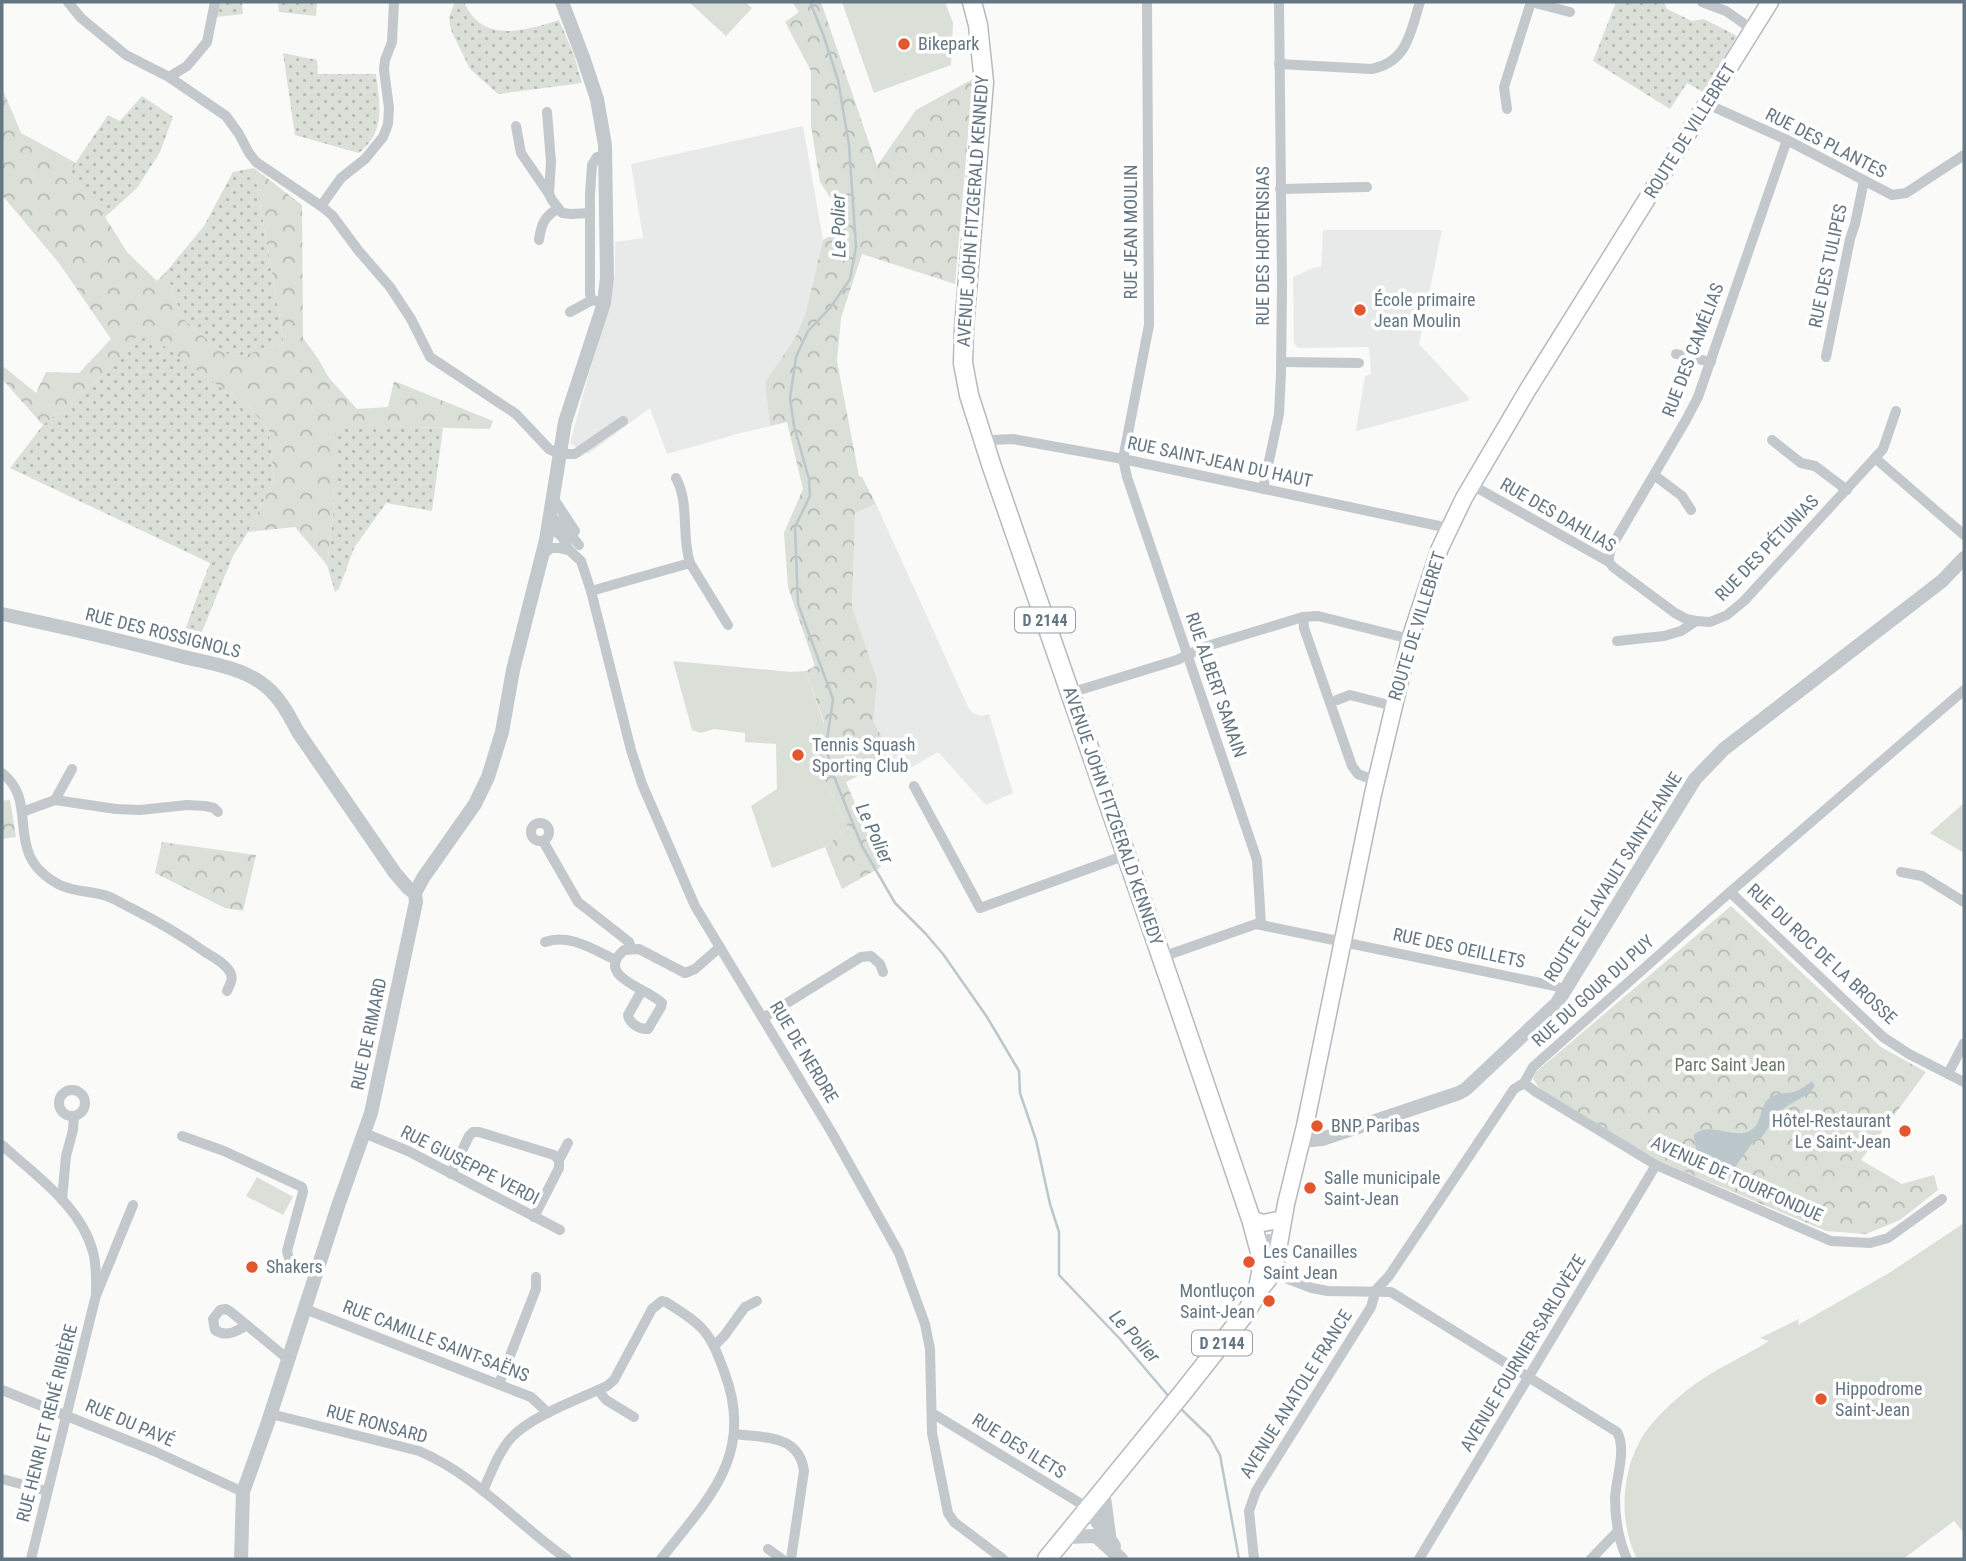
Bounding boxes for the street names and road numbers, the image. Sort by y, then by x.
street label: ROUTE DE VILLEBRET [1640,60,1739,202]
street label: AVENUE JOHN FITZGERALD KENNEDY [953,74,993,347]
street label: RUE DES PLANTES [1762,103,1890,182]
street label: RUE JEAN MOULIN [1120,165,1141,299]
street label: RUE DES HORTENSIAS [1252,166,1273,326]
street label: RUE DES TULIPES [1804,202,1851,330]
street label: RUE DES CAMÉLIAS [1657,280,1728,420]
street label: RUE SAINT-JEAN DU HAUT [1126,432,1314,491]
street label: RUE DES DAHLIAS [1497,473,1620,556]
street label: RUE DES PÉTUNIAS [1711,490,1823,605]
street label: ROUTE DE VILLEBRET [1384,549,1449,703]
street label: RUE DES ROSSIGNOLS [83,603,243,662]
road number: D 2144 [1015,608,1075,632]
street label: RUE ALBERT SAMAIN [1182,610,1251,760]
street label: AVENUE JOHN FITZGERALD KENNEDY [1059,684,1168,948]
street label: ROUTE DE LAVAULT SAINTE-ANNE [1539,768,1686,985]
street label: RUE DU ROC DE LA BROSSE [1743,879,1901,1028]
street label: RUE DES OEILLETS [1391,923,1527,972]
street label: RUE DU GOUR DU PUY [1527,930,1658,1051]
street label: RUE DE RIMARD [346,976,391,1092]
street label: RUE DE NERDRE [766,997,843,1106]
street label: RUE GIUSEPPE VERDI [397,1121,543,1209]
street label: AVENUE DE TOURFONDUE [1648,1131,1826,1226]
street label: AVENUE FOURNIER-SARLOVÈZE [1455,1250,1590,1455]
street label: RUE CAMILLE SAINT-SAËNS [340,1295,532,1386]
street label: AVENUE ANATOLE FRANCE [1235,1306,1356,1482]
street label: RUE HENRI ET RENÉ RIBIÈRE [12,1322,81,1524]
road number: D 2144 [1192,1330,1252,1356]
street label: RUE DU PAVÉ [83,1394,178,1451]
street label: RUE RONSARD [324,1400,430,1447]
street label: RUE DES ILETS [969,1409,1070,1483]

